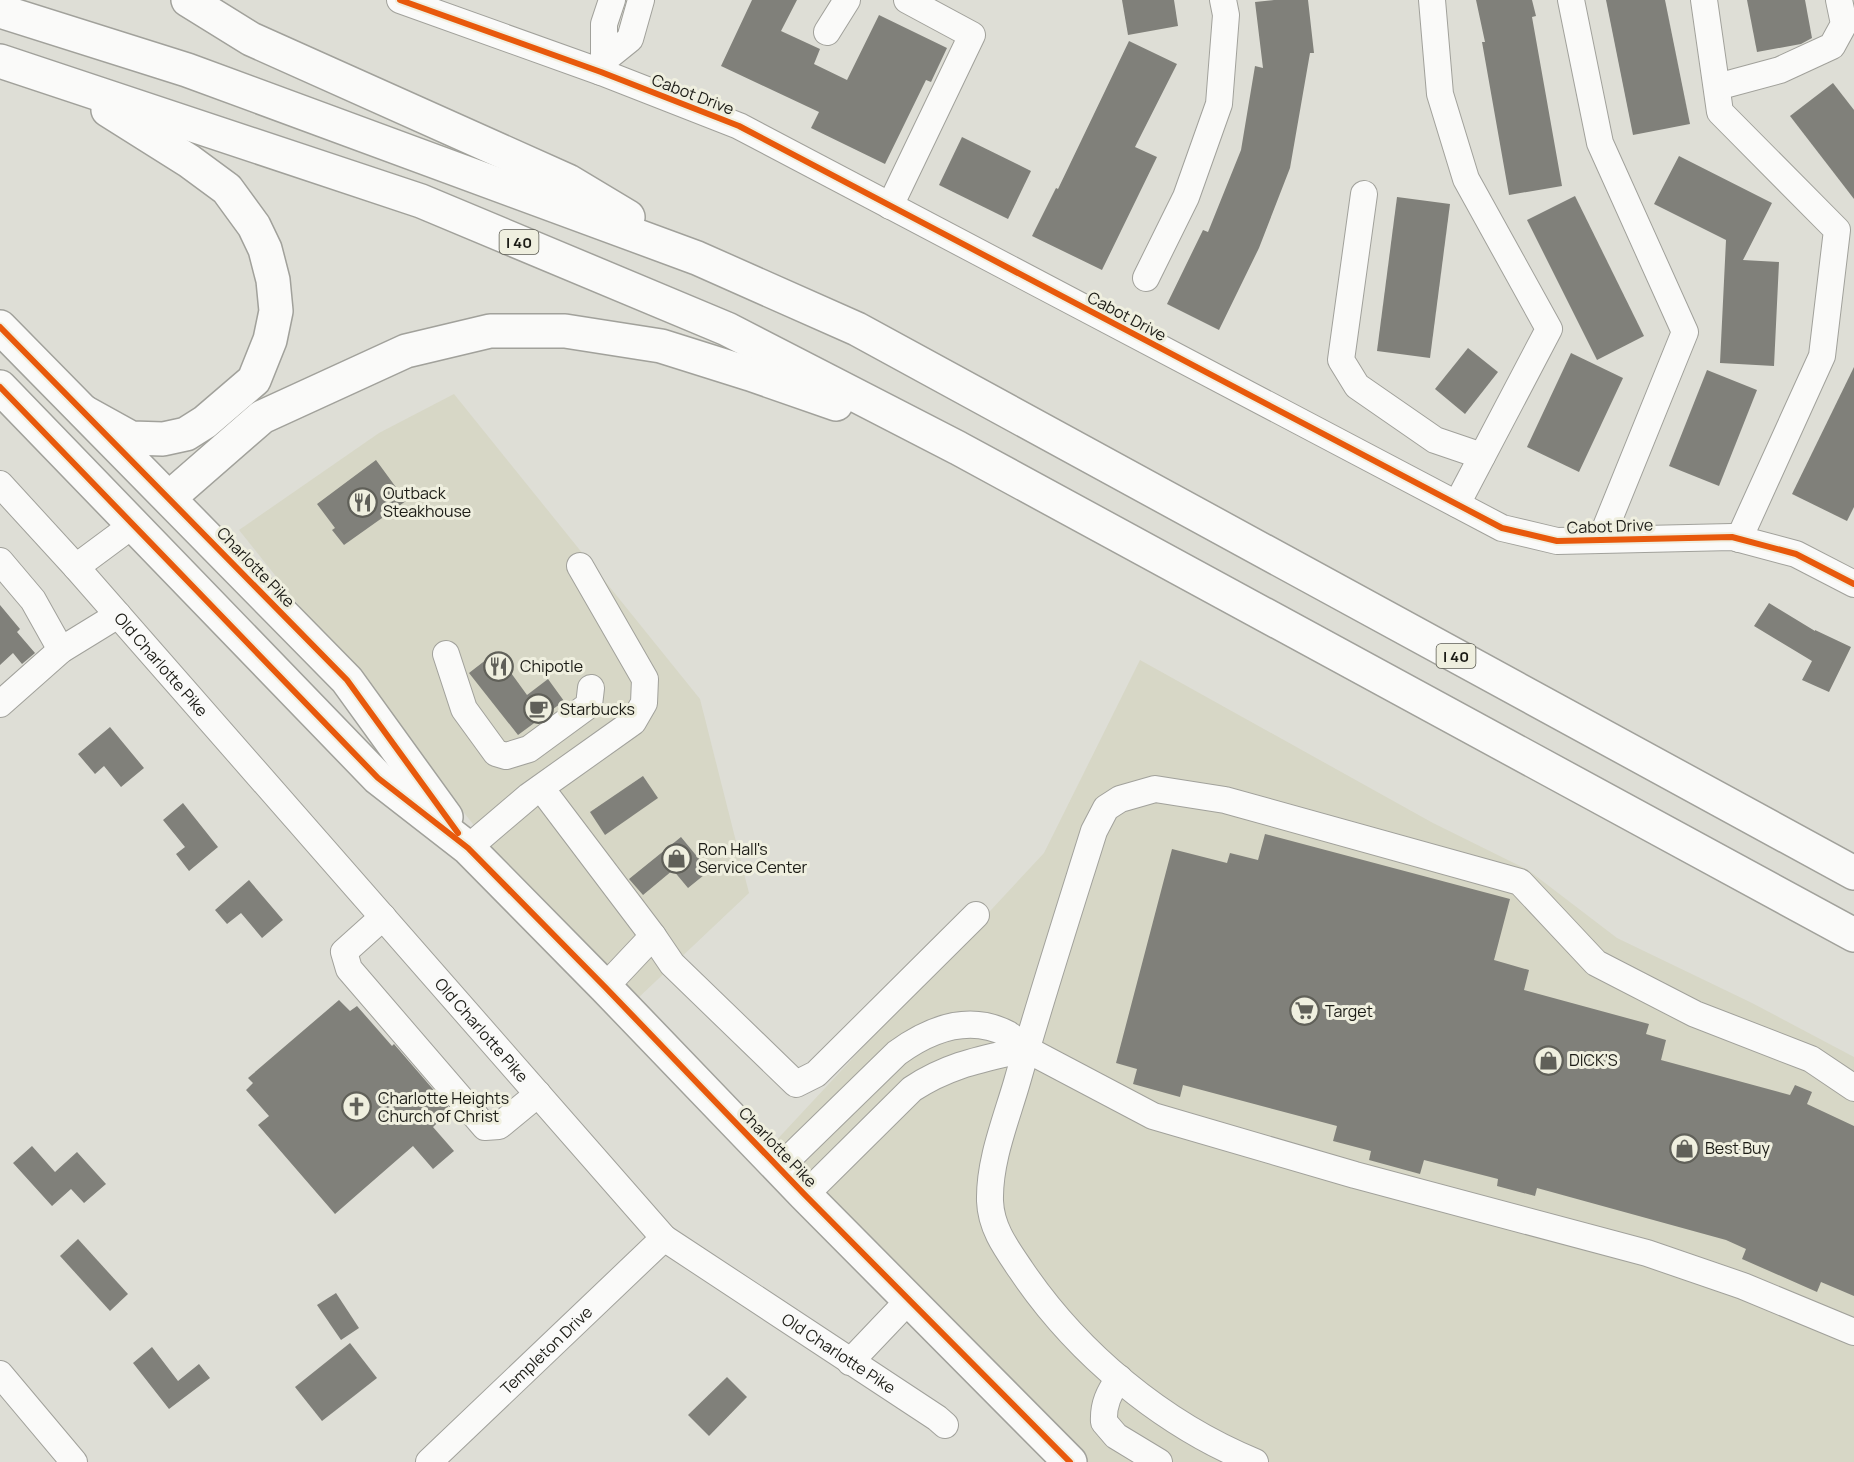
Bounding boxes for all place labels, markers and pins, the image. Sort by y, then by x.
place label: Outback Steakhouse [383,482,471,522]
restaurant icon: Outback Steakhouse [346,486,378,518]
restaurant icon: Chipotle [483,650,515,682]
place label: Chipotle [520,655,583,677]
cafe icon: Starbucks [523,693,555,725]
place label: Starbucks [560,698,635,720]
place label: Ron Hall's Service Center [698,838,808,878]
shop icon: Ron Hall's Service Center [661,842,693,874]
supermarket icon: Target [1288,995,1320,1027]
place label: Target [1325,1000,1373,1022]
shop icon: DICK’S [1532,1044,1564,1076]
place label: DICK’S [1569,1049,1618,1071]
place label: Charlotte Heights Church of Christ [378,1087,509,1127]
church icon: Charlotte Heights Church of Christ [341,1091,373,1123]
shop icon: Best Buy [1668,1132,1700,1164]
place label: Best Buy [1705,1137,1770,1159]

